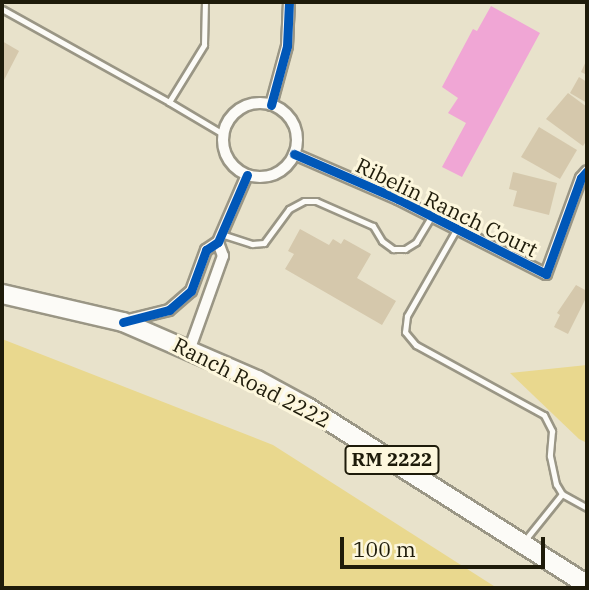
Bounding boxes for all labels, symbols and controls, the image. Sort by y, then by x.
street label: Ribelin Ranch Court [352,152,542,262]
street label: Ranch Road 2222 [169,331,335,433]
road number: RM 2222 [343,444,441,475]
scale bar [344,524,549,568]
text: 100 m [353,535,416,563]

